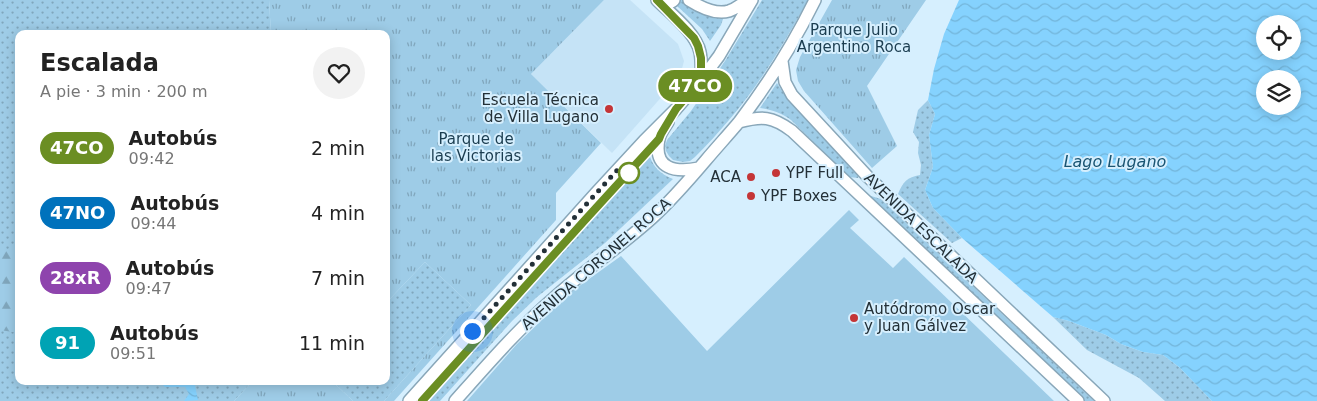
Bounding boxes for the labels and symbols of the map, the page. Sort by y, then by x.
park label: Parque Julio Argentino Roca [797,21,911,56]
line badge: 47CO [660,70,730,102]
place label: Escuela Técnica de Villa Lugano [481,91,599,126]
marker: Escuela Técnica de Villa Lugano [603,103,615,115]
park label: Parque de las Victorias [431,130,522,165]
water label: Lago Lugano [1064,152,1167,171]
unlabelled marker [618,162,640,184]
place label: YPF Full [785,164,843,182]
marker: YPF Full [770,167,782,179]
place label: ACA [710,168,742,186]
street label: AVENIDA ESCALADA [860,169,982,288]
marker: ACA [745,171,757,183]
place label: YPF Boxes [760,187,837,205]
marker: YPF Boxes [745,190,757,202]
street label: AVENIDA CORONEL ROCA [518,194,675,334]
place label: Autódromo Oscar y Juan Gálvez [864,300,996,335]
marker: Autódromo Oscar y Juan Gálvez [848,312,860,324]
your location [460,319,485,344]

